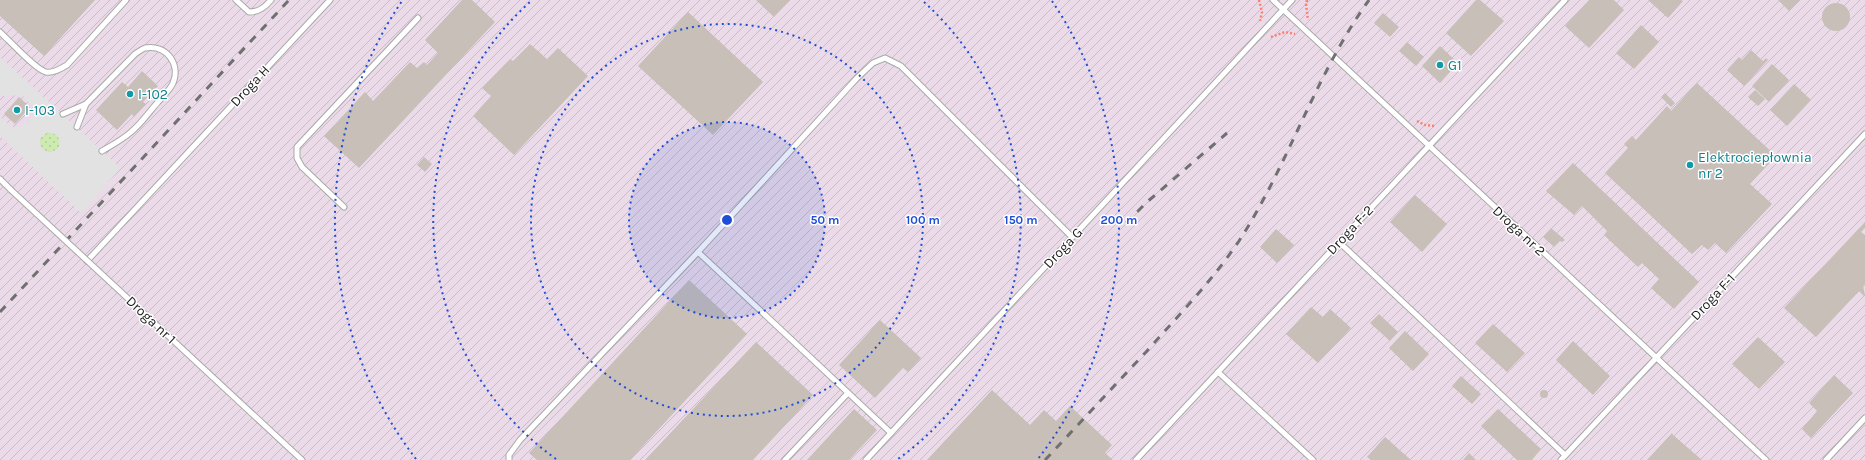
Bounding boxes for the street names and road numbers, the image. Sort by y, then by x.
street label: Droga H [227,62,273,110]
street label: Droga F-2 [1323,202,1377,258]
street label: Droga nr 2 [1489,202,1549,260]
street label: Droga G [1040,224,1086,272]
street label: Droga F-1 [1687,270,1739,324]
street label: Droga nr 1 [122,293,180,347]

